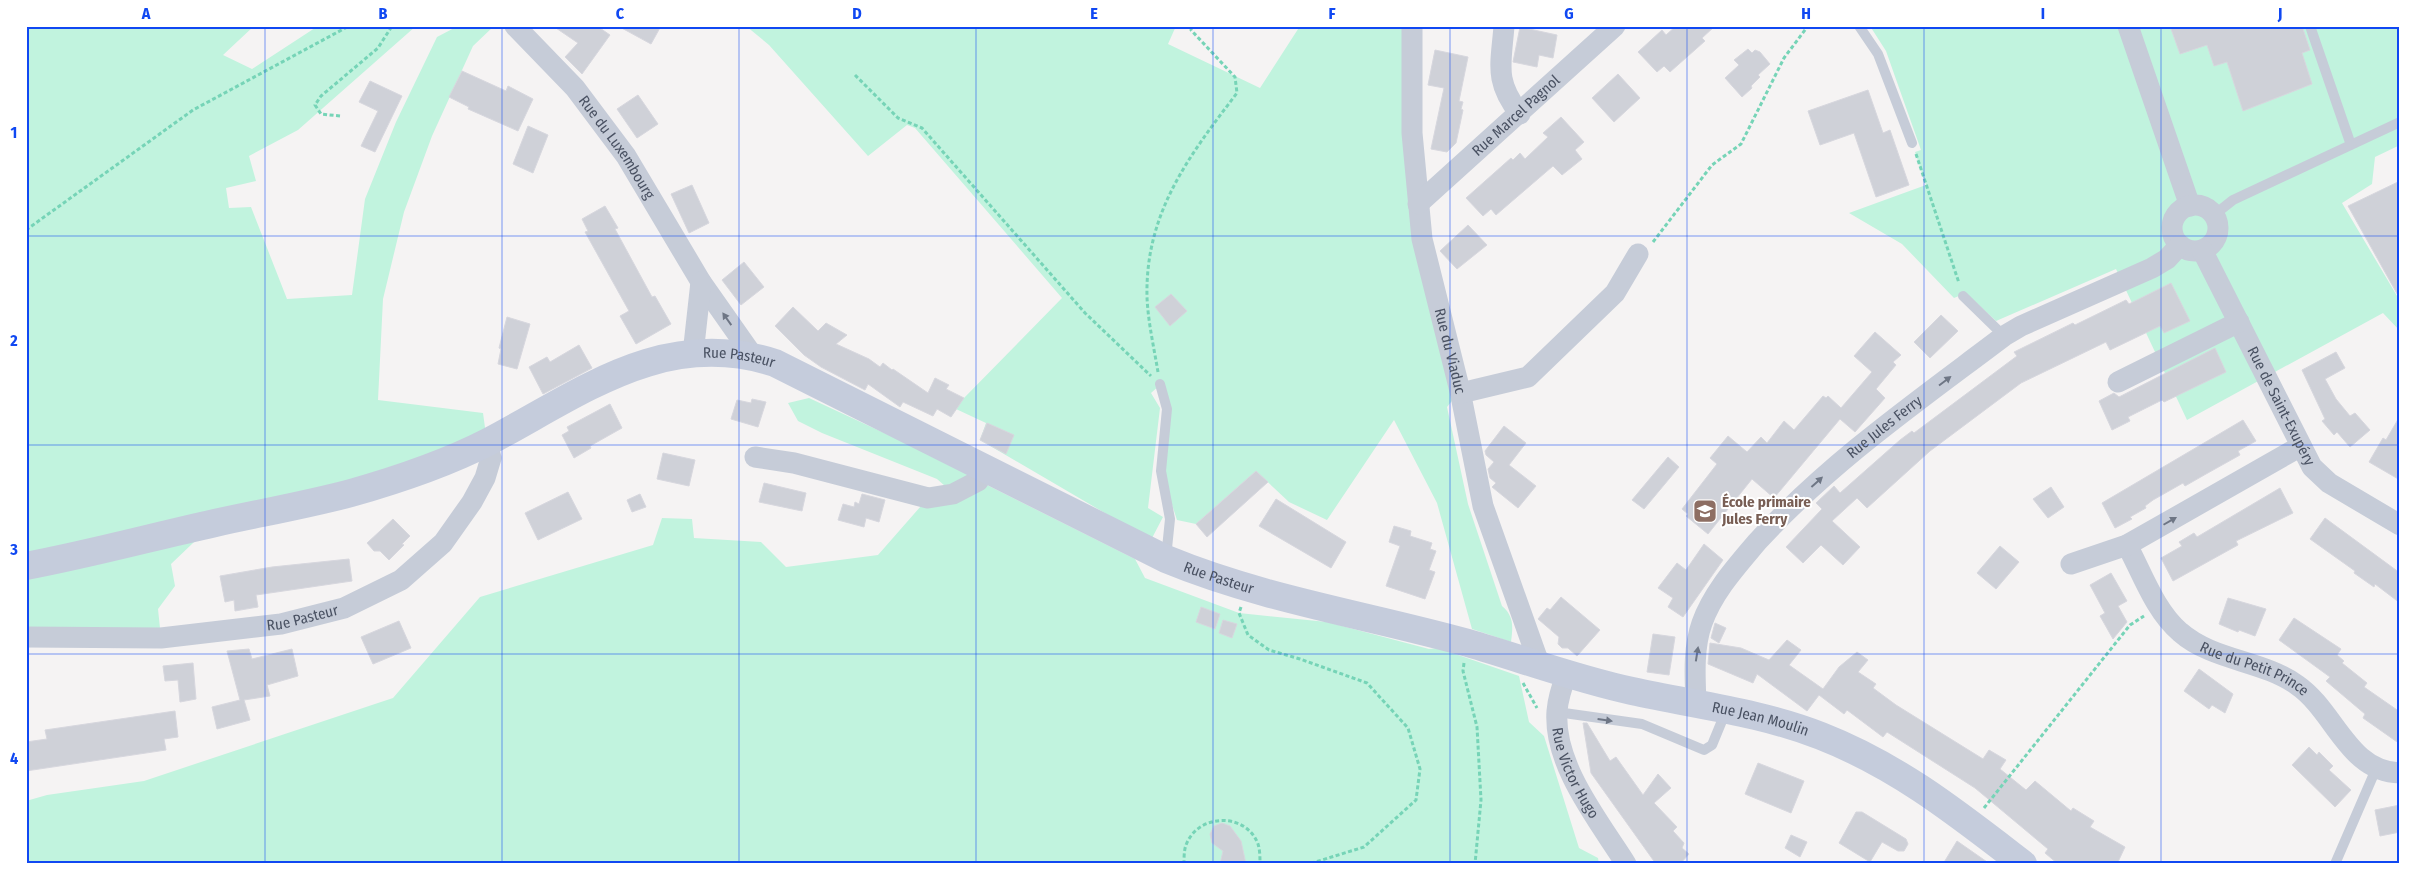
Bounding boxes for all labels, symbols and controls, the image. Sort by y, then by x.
text: A [141,4,151,23]
text: B [379,4,388,23]
text: C [616,4,625,23]
text: D [852,4,862,23]
text: E [1090,4,1098,23]
text: F [1328,4,1336,23]
text: G [1564,4,1574,23]
text: H [1801,4,1811,23]
text: I [2041,4,2045,23]
text: J [2277,4,2282,23]
street label: Rue Marcel Pagnol [1468,71,1564,160]
street label: Rue du Luxembourg [575,92,659,202]
text: 1 [11,123,17,142]
street label: Rue du Viaduc [1431,306,1470,396]
one-way arrow [722,312,732,326]
text: 2 [9,331,18,350]
street label: Rue Pasteur [703,344,778,372]
street label: Rue de Saint-Exupéry [2243,344,2319,469]
one-way arrow [1938,376,1952,386]
street label: Rue Jules Ferry [1843,392,1926,462]
one-way arrow [1811,476,1823,488]
place label: École primaire Jules Ferry [1721,493,1811,528]
school or university icon: École primaire Jules Ferry [1692,498,1718,524]
one-way arrow [2163,516,2176,525]
text: 3 [9,540,18,559]
street label: Rue Pasteur [1181,558,1257,598]
street label: Rue Pasteur [266,601,341,635]
street label: Rue du Petit Prince [2197,638,2313,700]
one-way arrow [1693,645,1701,661]
street label: Rue Jean Moulin [1710,698,1811,740]
one-way arrow [1597,716,1613,724]
street label: Rue Victor Hugo [1548,726,1603,822]
text: 4 [10,749,18,768]

